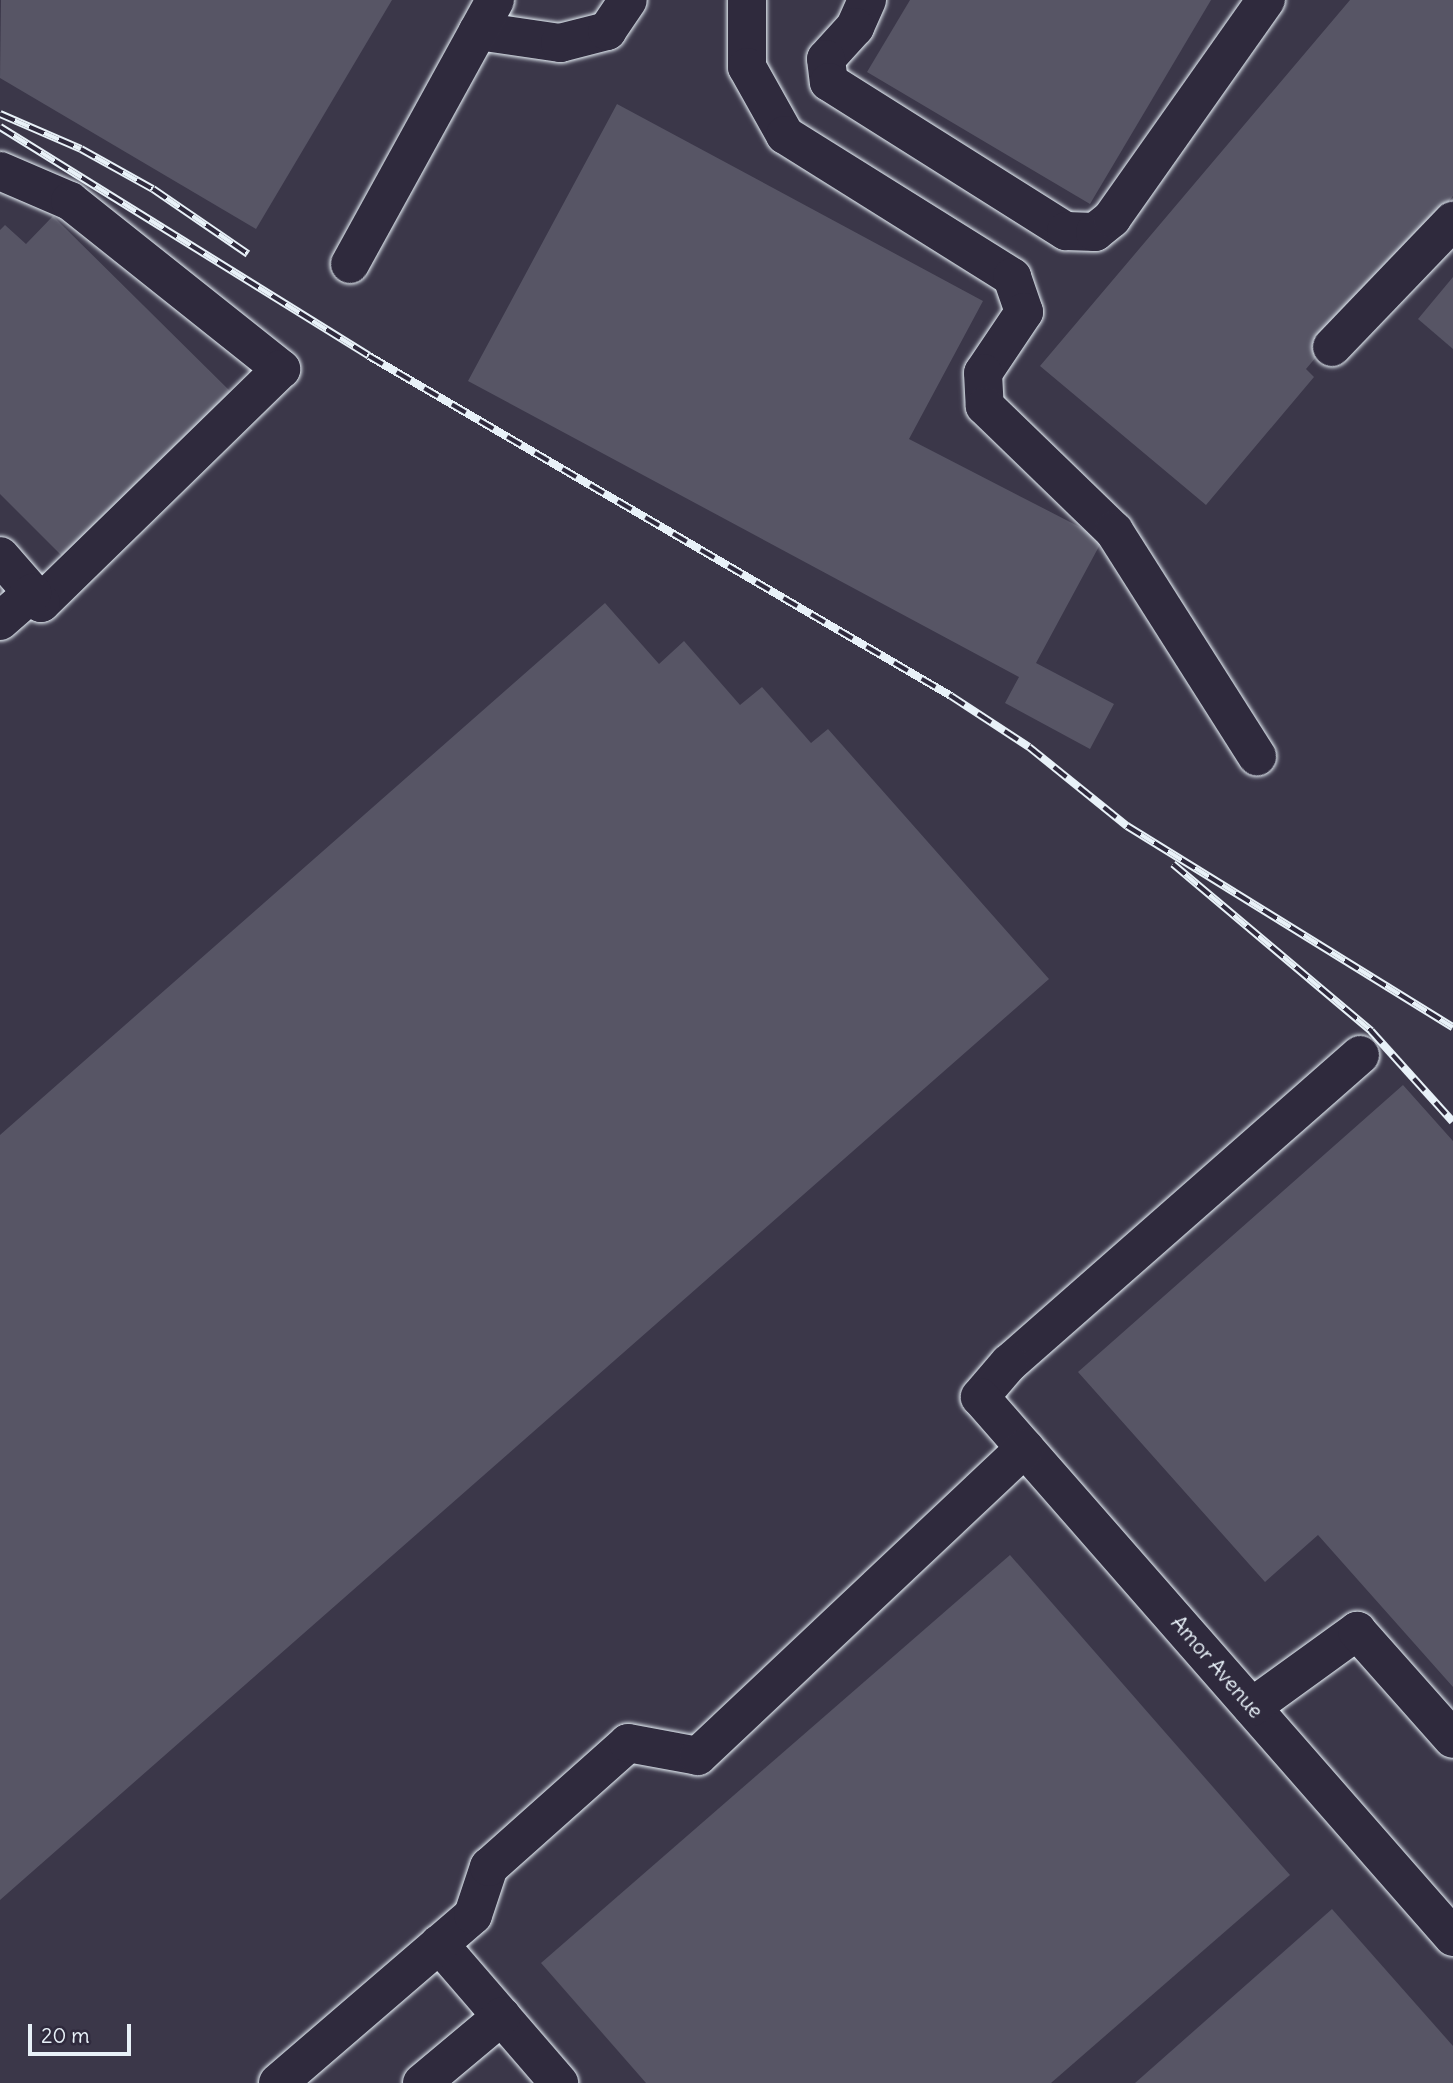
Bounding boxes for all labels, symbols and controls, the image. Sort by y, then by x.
street label: Amor Avenue [1166,1611,1268,1723]
scale bar [32,2010,135,2054]
text: 20 m [41,2022,90,2049]

